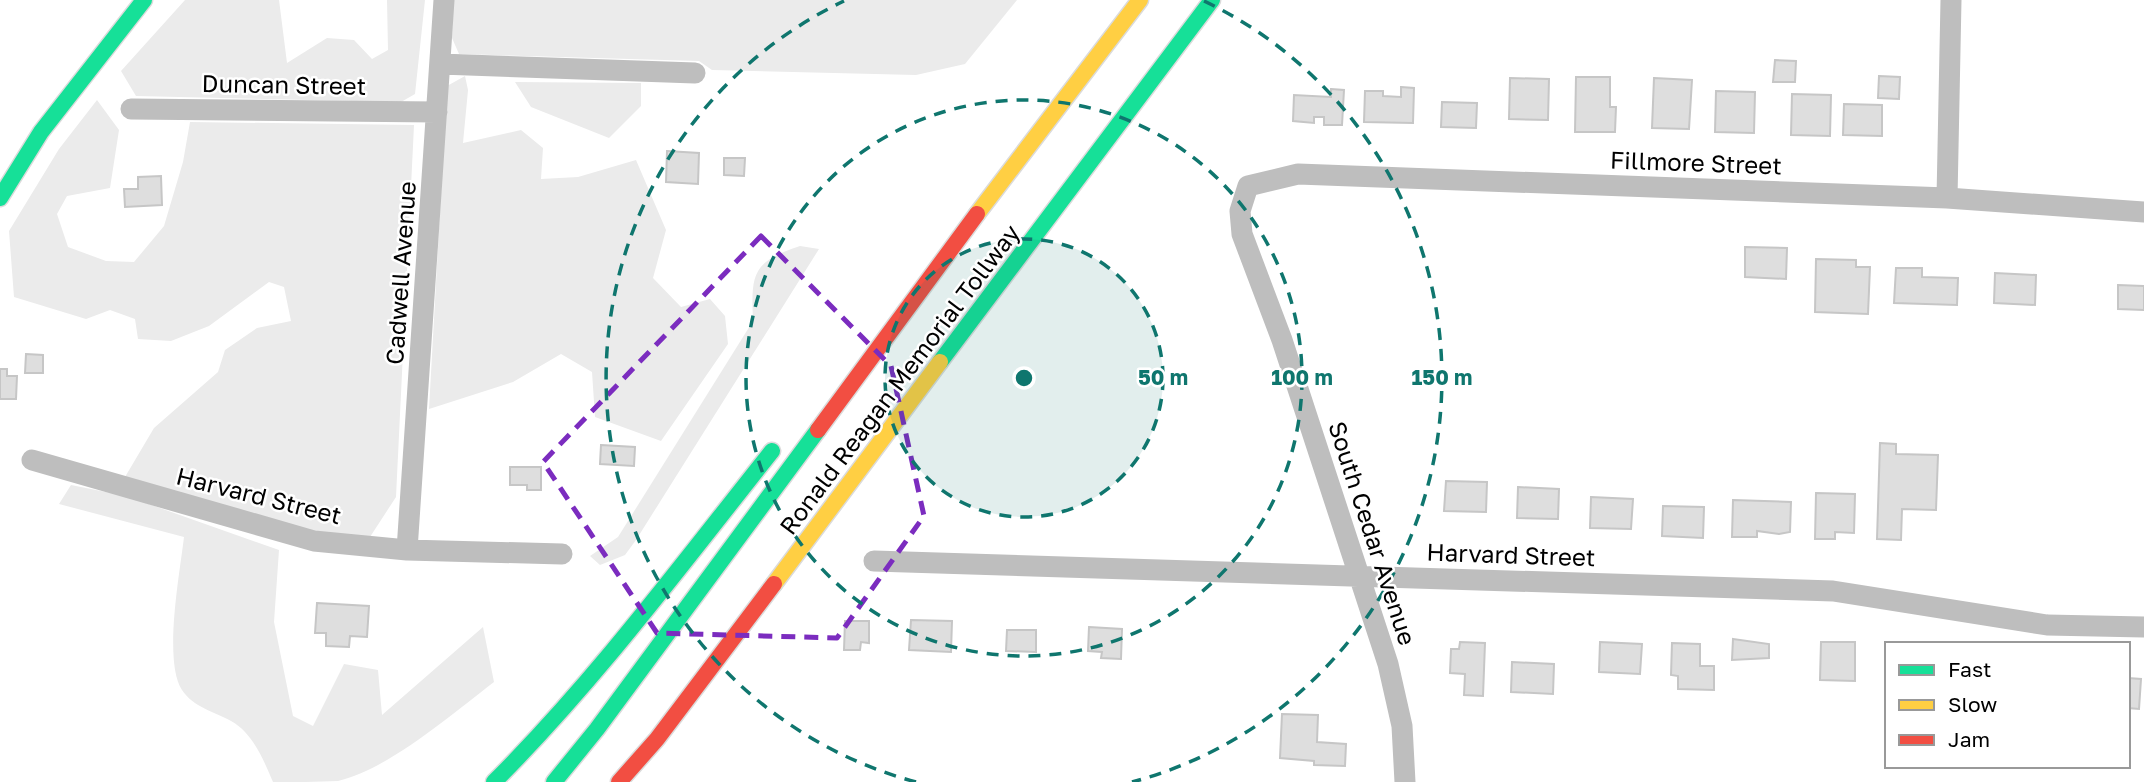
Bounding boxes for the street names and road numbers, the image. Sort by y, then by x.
street label: Duncan Street [201,68,367,100]
street label: Fillmore Street [1610,145,1782,179]
street label: Cadwell Avenue [379,180,421,366]
street label: Ronald Reagan Memorial Tollway [773,218,1025,540]
street label: South Cedar Avenue [1323,418,1423,648]
street label: Harvard Street [173,460,345,530]
street label: Harvard Street [1426,537,1596,571]

